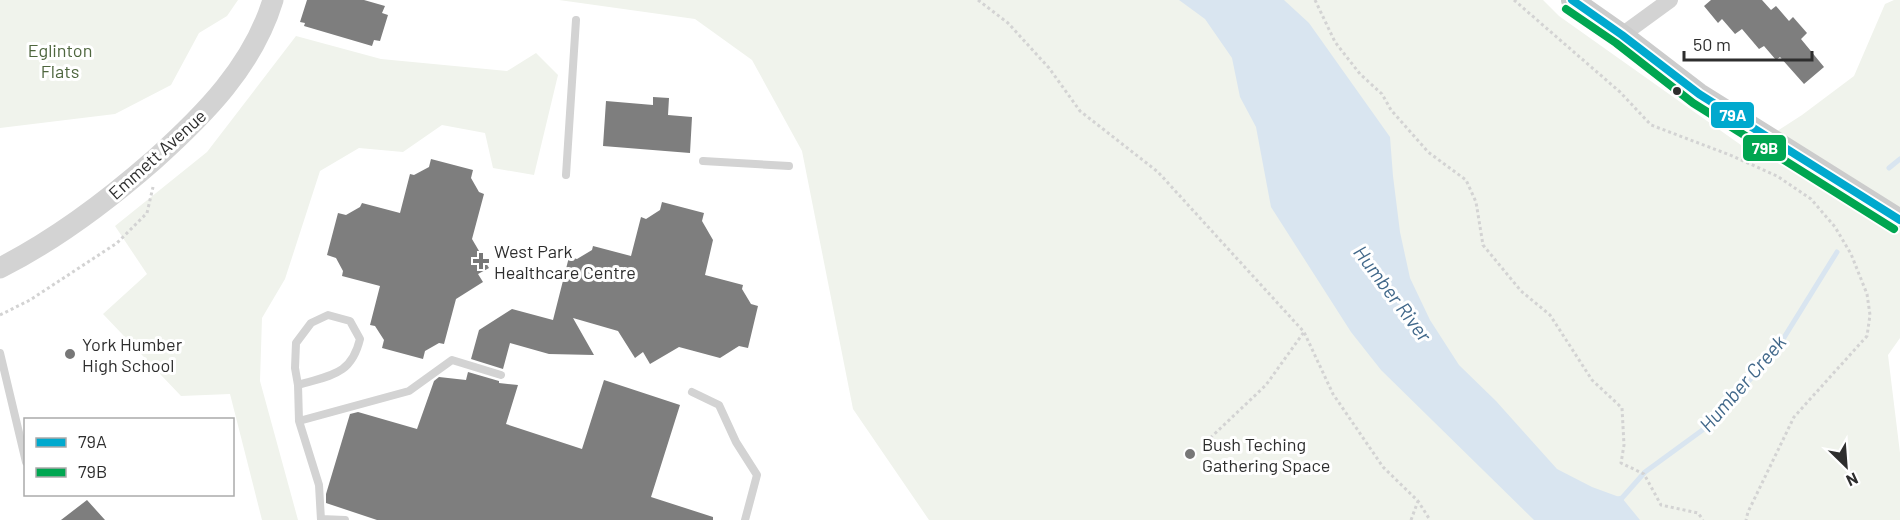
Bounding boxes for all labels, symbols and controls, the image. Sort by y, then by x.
scale bar [1684,24,1812,62]
text: 50 m [1693,33,1731,55]
park label: Eglinton Flats [28,39,92,82]
unlabelled marker [1671,85,1683,97]
line badge: 79A [1710,101,1755,129]
street label: Emmett Avenue [104,104,210,204]
text: 79A [1719,105,1747,124]
line badge: 79B [1742,134,1787,162]
text: 79B [1752,138,1778,157]
place label: West Park Healthcare Centre [494,240,636,283]
water label: Humber River [1349,240,1437,346]
marker: West Park Healthcare Centre [472,252,490,270]
water label: Humber Creek [1694,330,1791,436]
place label: York Humber High School [82,333,183,376]
marker: York Humber High School [63,347,77,361]
legend [24,418,234,496]
text: 79A [78,430,107,452]
place label: Bush Teching Gathering Space [1202,433,1330,476]
north arrow [1816,436,1876,496]
marker: Bush Teching Gathering Space [1183,447,1197,461]
text: 79B [78,460,107,482]
text: N [1844,469,1861,491]

